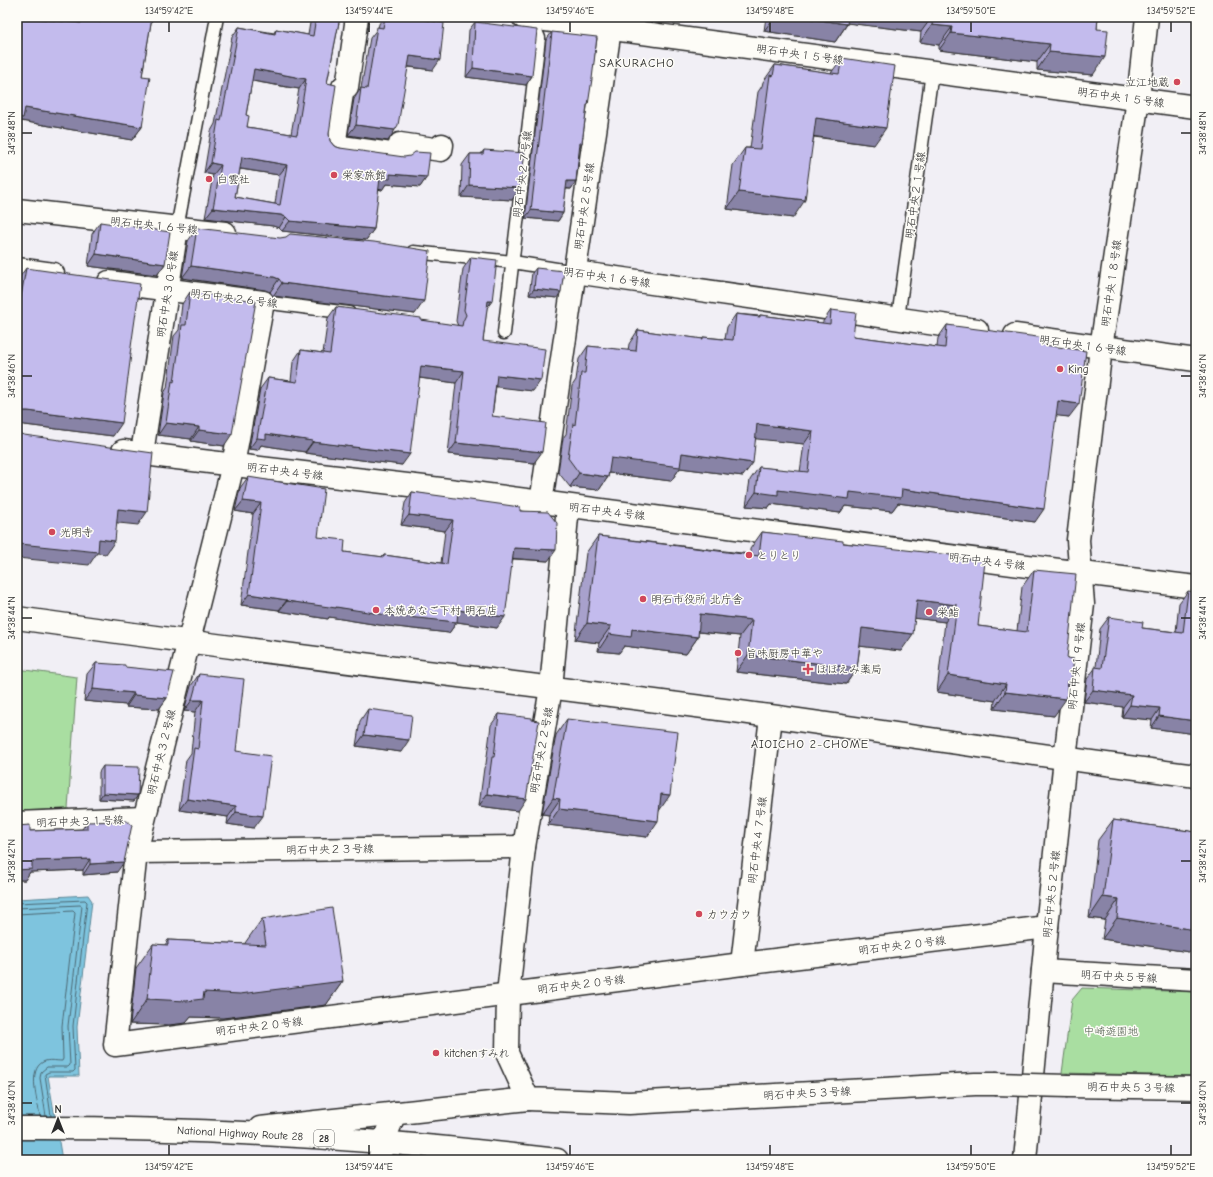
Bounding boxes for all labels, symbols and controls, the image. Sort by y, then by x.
text: 134°59'42"E [145,5,193,17]
text: 134°59'44"E [345,5,393,17]
text: 134°59'46"E [546,5,594,17]
text: 134°59'48"E [746,5,794,17]
text: 134°59'50"E [946,5,996,17]
text: 134°59'52"E [1147,5,1195,17]
street label: 明石中央１５号線 [755,42,844,67]
district label: SAKURACHO [599,56,675,70]
place label: 立江地蔵 [1125,76,1169,89]
marker: 立江地蔵 [1172,77,1182,87]
street label: 明石中央１５号線 [1076,85,1165,110]
text: 34°38'48"N [6,111,18,155]
text: 34°38'48"N [1197,111,1209,155]
street label: 明石中央２７号線 [511,130,534,219]
street label: 明石中央２１号線 [903,151,928,240]
street label: 明石中央２５号線 [572,162,597,251]
place label: 栄家旅館 [342,169,386,182]
marker: 栄家旅館 [329,170,339,180]
place label: 白雲社 [217,173,250,186]
marker: 白雲社 [204,174,214,184]
street label: 明石中央１６号線 [110,214,198,237]
street label: 明石中央１８号線 [1099,239,1124,328]
street label: 明石中央３０号線 [154,250,181,339]
street label: 明石中央１６号線 [562,265,651,290]
street label: 明石中央２６号線 [189,287,278,310]
street label: 明石中央１６号線 [1038,333,1127,358]
text: 34°38'46"N [6,354,18,398]
text: 34°38'46"N [1197,354,1209,398]
place label: King [1068,363,1089,376]
marker: King [1055,364,1065,374]
street label: 明石中央４号線 [246,460,324,483]
street label: 明石中央４号線 [568,500,646,523]
place label: 光明寺 [60,526,93,539]
marker: 光明寺 [47,527,57,537]
place label: とりとり [757,549,801,562]
marker: とりとり [744,550,754,560]
street label: 明石中央４号線 [948,550,1026,573]
place label: 明石市役所 北庁舎 [651,593,743,606]
marker: 明石市役所 北庁舎 [638,594,648,604]
text: 34°38'44"N [6,596,18,640]
text: 34°38'44"N [1197,596,1209,640]
place label: 本焼あなご下村 明石店 [384,604,498,617]
marker: 本焼あなご下村 明石店 [371,605,381,615]
place label: 栄鮨 [937,606,959,619]
marker: 栄鮨 [924,607,934,617]
street label: 明石中央１９号線 [1065,622,1088,710]
place label: 旨味厨房中華や [746,647,823,660]
marker: 旨味厨房中華や [733,648,743,658]
place label: ほほえみ薬局 [816,663,882,676]
marker: ほほえみ薬局 [803,664,813,674]
street label: 明石中央２２号線 [527,706,556,795]
street label: 明石中央３２号線 [145,708,178,796]
district label: AIOICHO 2-CHOME [751,737,869,751]
street label: 明石中央４７号線 [746,796,769,885]
street label: 明石中央３１号線 [36,813,124,830]
text: 34°38'42"N [6,839,18,883]
text: 34°38'42"N [1197,839,1209,883]
street label: 明石中央２３号線 [286,842,374,857]
street label: 明石中央５２号線 [1040,850,1063,938]
place label: カウカウ [707,908,751,921]
marker: カウカウ [694,909,704,919]
street label: 明石中央２０号線 [858,934,947,957]
street label: 明石中央５号線 [1080,968,1158,985]
street label: 明石中央２０号線 [537,973,626,996]
street label: 明石中央２０号線 [215,1015,304,1038]
park label: 中崎遊園地 [1084,1025,1139,1038]
place label: kitchenすみれ [444,1047,510,1060]
marker: kitchenすみれ [431,1048,441,1058]
street label: 明石中央５３号線 [1087,1080,1175,1095]
text: 34°38'40"N [6,1081,18,1125]
text: 34°38'40"N [1197,1081,1209,1125]
street label: 明石中央５３号線 [763,1085,851,1102]
north arrow [38,1099,78,1139]
text: N [54,1103,62,1116]
street label: National Highway Route 28 [177,1124,304,1143]
road number: 28 [314,1130,334,1146]
text: 134°59'42"E [145,1161,193,1173]
text: 134°59'44"E [345,1161,393,1173]
text: 134°59'46"E [546,1161,594,1173]
text: 134°59'48"E [746,1161,794,1173]
text: 134°59'50"E [946,1161,996,1173]
text: 134°59'52"E [1147,1161,1195,1173]

